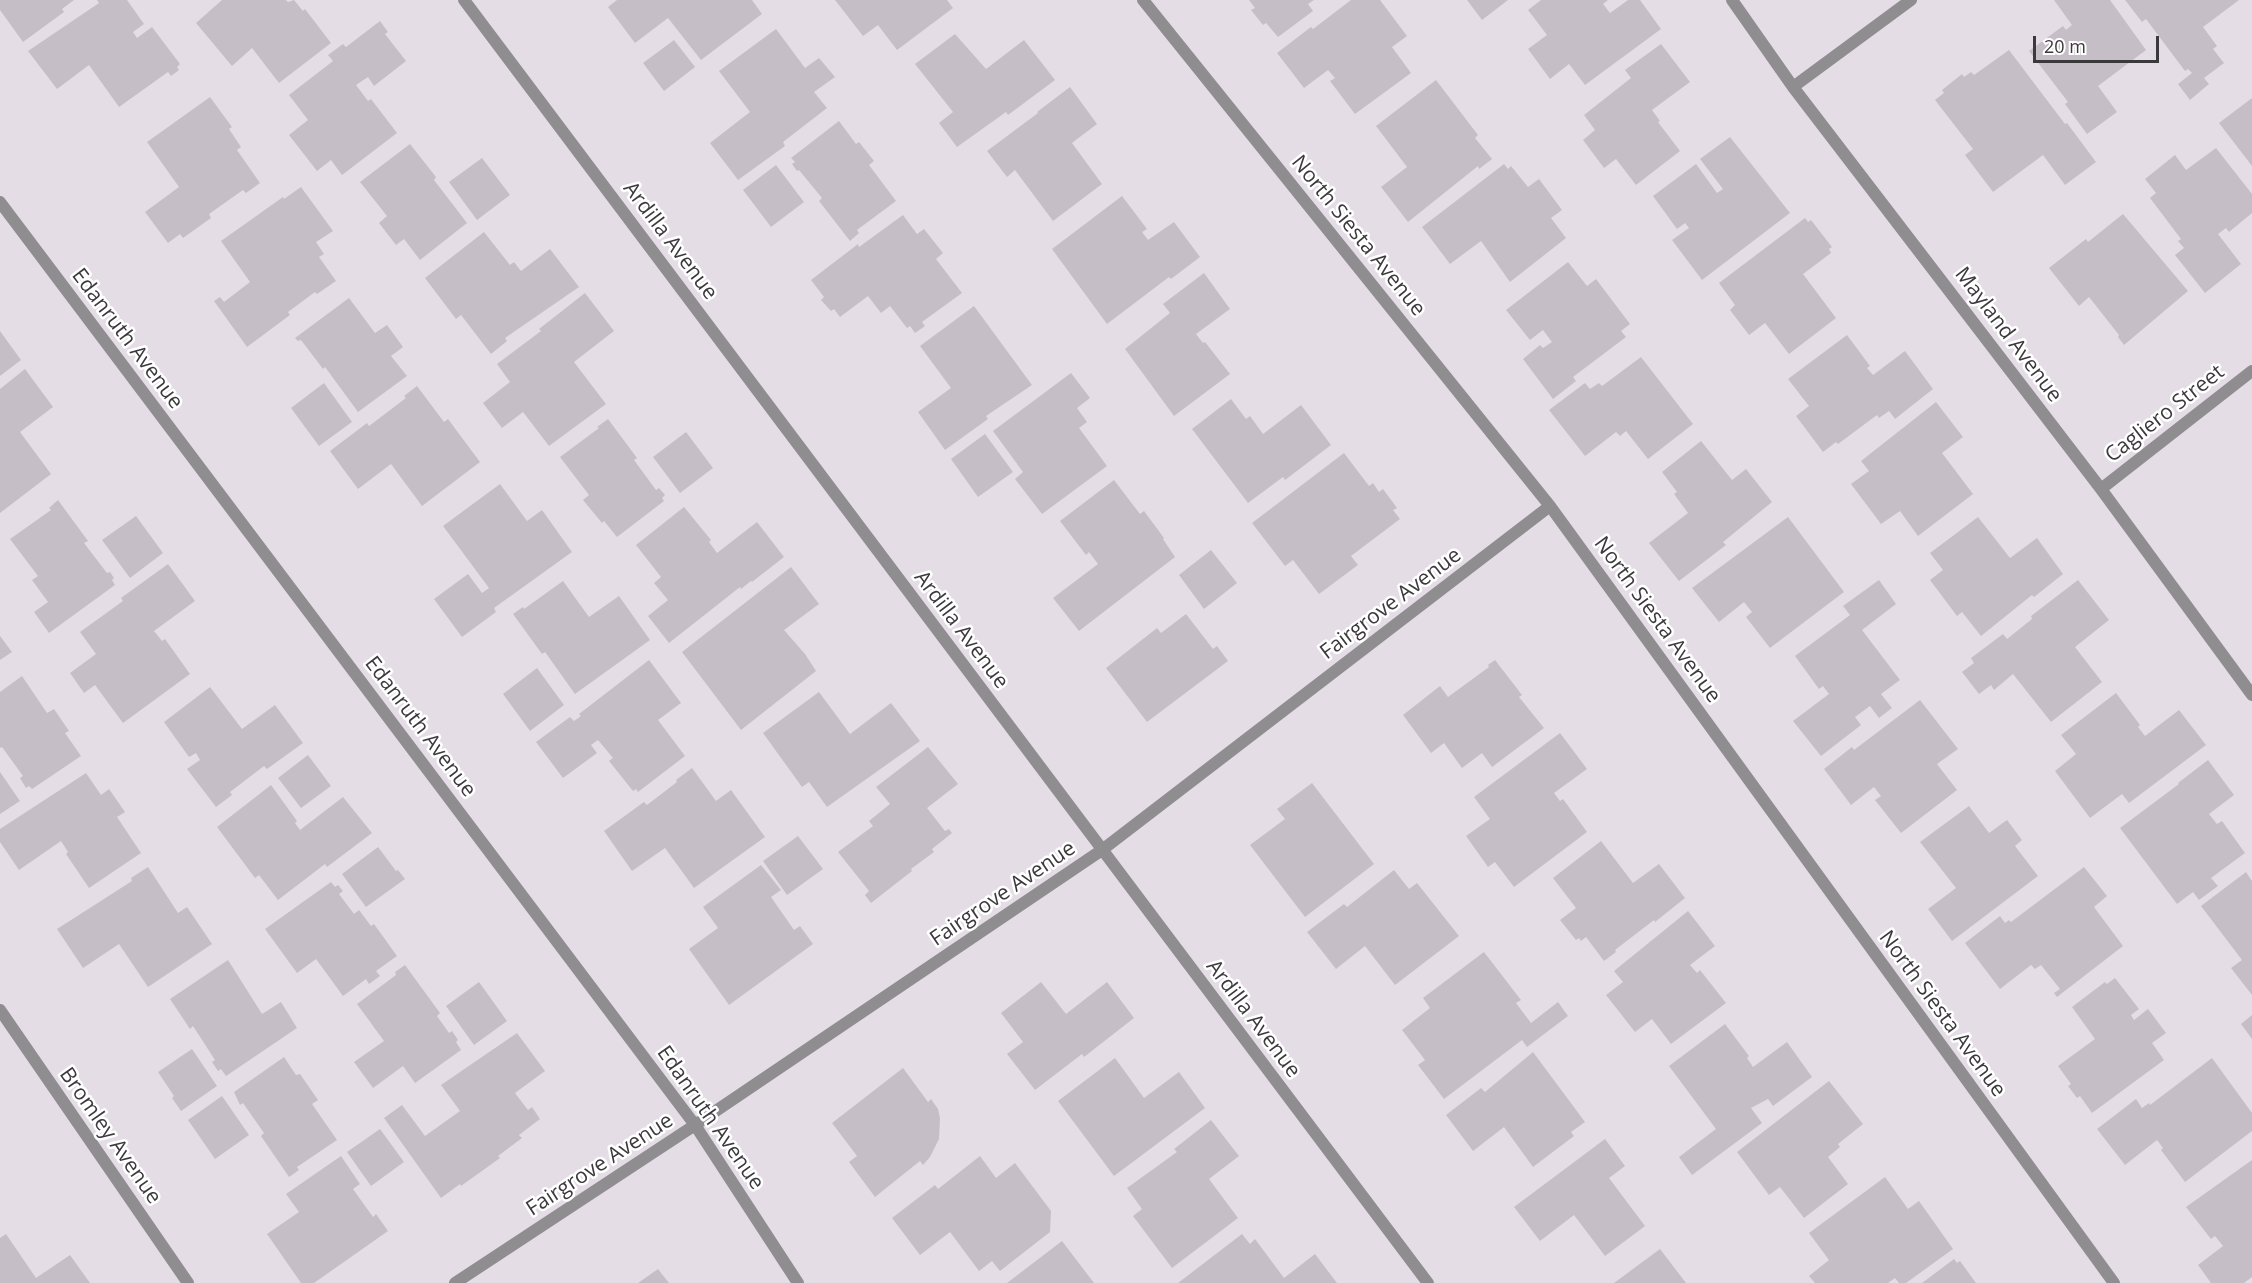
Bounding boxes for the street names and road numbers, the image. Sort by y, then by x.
street label: North Siesta Avenue [1286,151,1430,321]
street label: Ardilla Avenue [618,177,722,305]
street label: Mayland Avenue [1949,263,2067,407]
street label: Edanruth Avenue [66,264,188,414]
street label: Cagliero Street [2100,360,2230,468]
street label: North Siesta Avenue [1588,532,1726,708]
street label: Fairgrove Avenue [1316,543,1466,665]
street label: Ardilla Avenue [909,566,1013,694]
street label: Edanruth Avenue [359,652,481,802]
street label: Fairgrove Avenue [926,836,1080,952]
street label: North Siesta Avenue [1873,926,2011,1102]
street label: Ardilla Avenue [1201,955,1305,1083]
street label: Edanruth Avenue [651,1041,769,1195]
street label: Bromley Avenue [54,1063,166,1209]
street label: Fairgrove Avenue [522,1108,678,1222]

